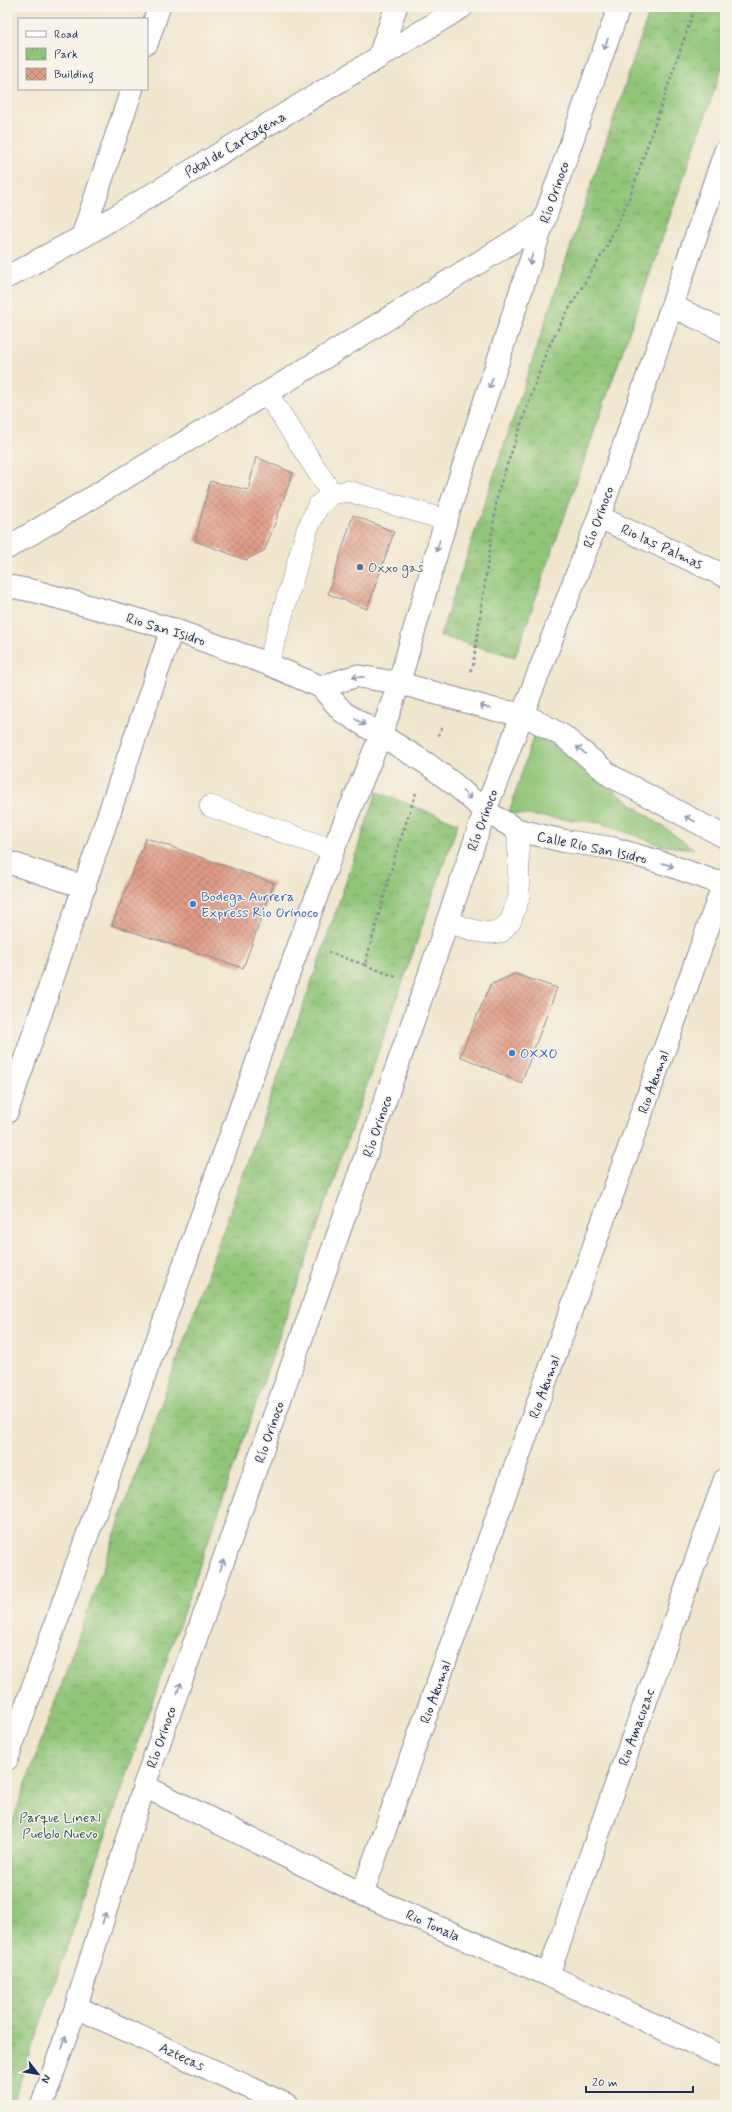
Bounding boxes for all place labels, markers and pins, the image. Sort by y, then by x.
place label: Oxxo gas [368,559,424,578]
marker: Oxxo gas [355,562,365,572]
place label: Bodega Aurrera Express Río Orinoco [201,888,318,922]
marker: Bodega Aurrera Express Río Orinoco [188,899,198,909]
place label: OXXO [520,1045,558,1063]
marker: OXXO [507,1048,517,1058]

